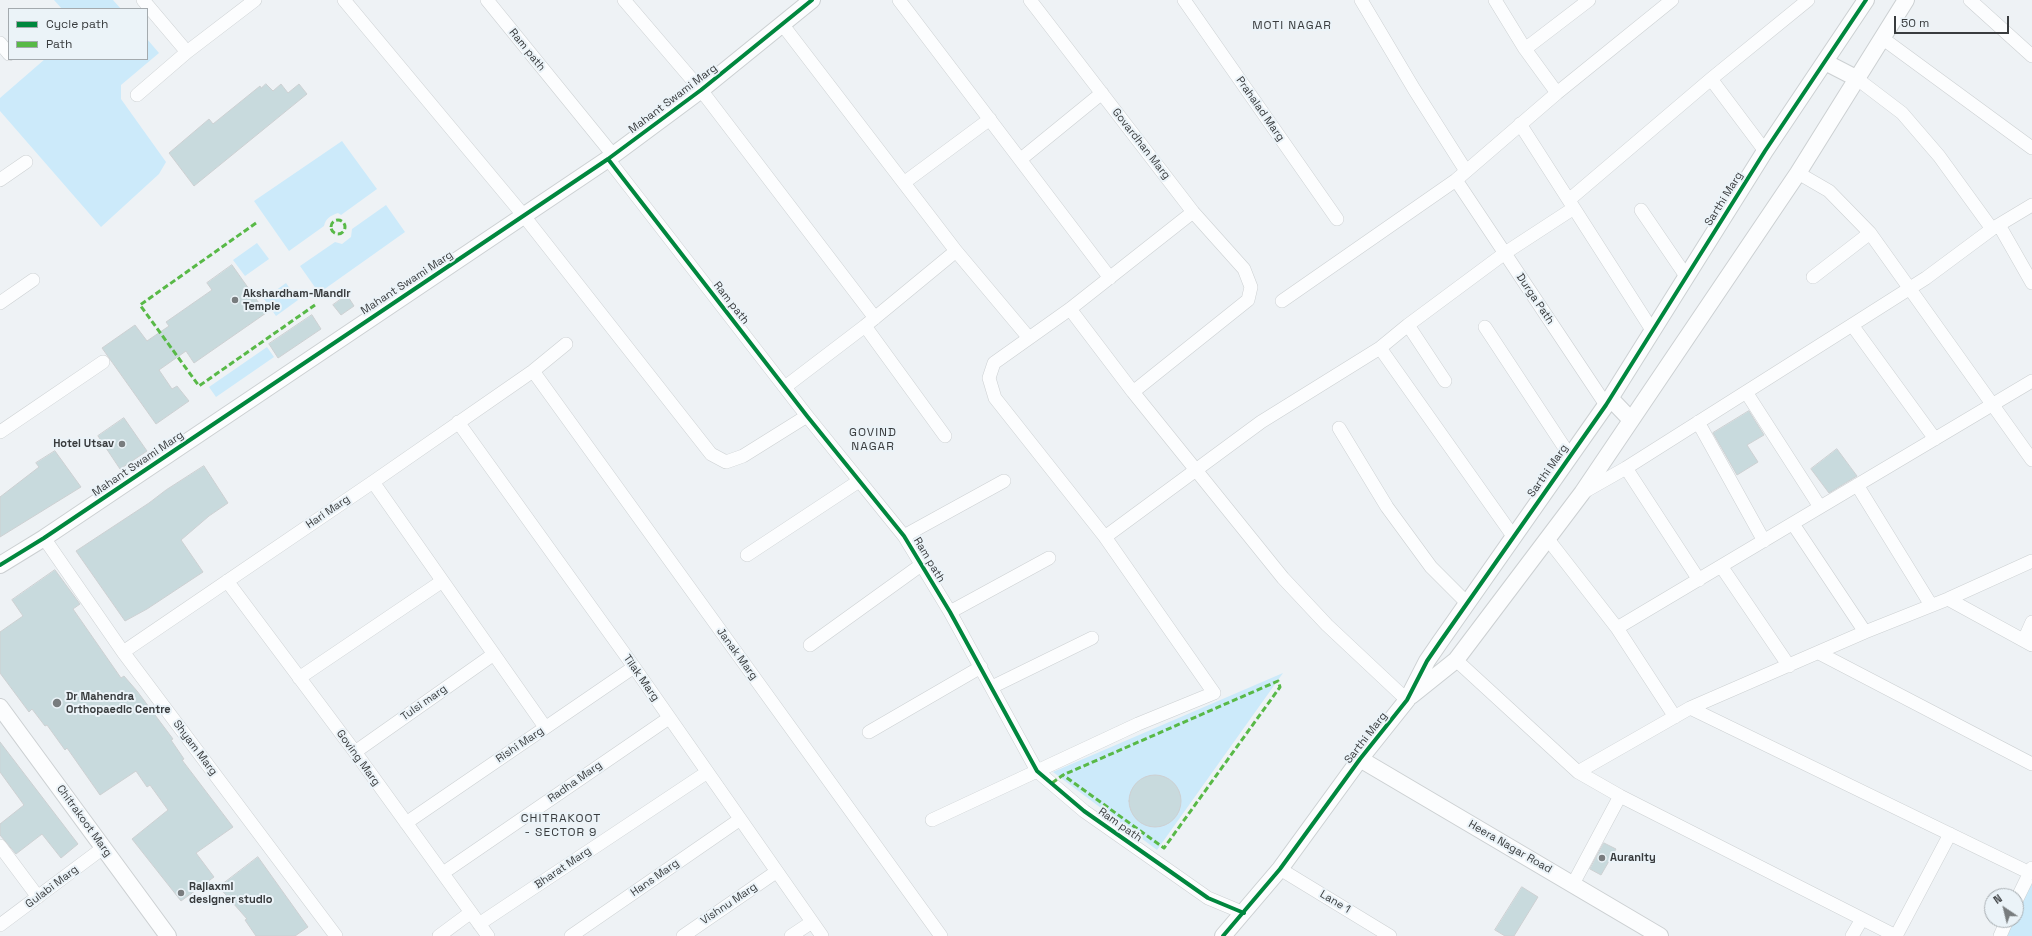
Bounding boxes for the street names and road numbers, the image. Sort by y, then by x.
street label: Ram path [506,26,548,74]
street label: Mahant Swami Marg [626,62,720,136]
street label: Prahalad Marg [1233,74,1287,144]
street label: Govardhan Marg [1109,106,1173,182]
street label: Sarthi Marg [1702,169,1746,229]
street label: Mahant Swami Marg [359,248,455,318]
street label: Durga Path [1513,271,1557,327]
street label: Ram path [710,279,752,327]
street label: Mahant Swami Marg [90,429,186,499]
street label: Sarthi Marg [1525,442,1571,500]
street label: Hari Marg [304,493,352,531]
street label: Ram path [910,535,948,585]
street label: Janak Marg [714,625,760,683]
street label: Tilak Marg [620,652,662,704]
street label: Tulsi marg [398,682,450,724]
street label: Sarthi Marg [1342,710,1390,766]
street label: Shyam Marg [170,718,220,778]
street label: Rishi Marg [494,724,546,766]
street label: Goving Marg [333,727,383,789]
street label: Radha Marg [545,759,605,805]
street label: Chitrakoot Marg [54,782,114,860]
street label: Ram path [1096,805,1144,845]
street label: Heera Nagar Road [1466,818,1554,876]
street label: Bharat Marg [532,844,594,892]
street label: Hans Marg [628,857,682,899]
street label: Gulabi Marg [23,863,81,911]
street label: Vishnu Marg [698,880,760,928]
street label: Lane 1 [1317,888,1353,916]

